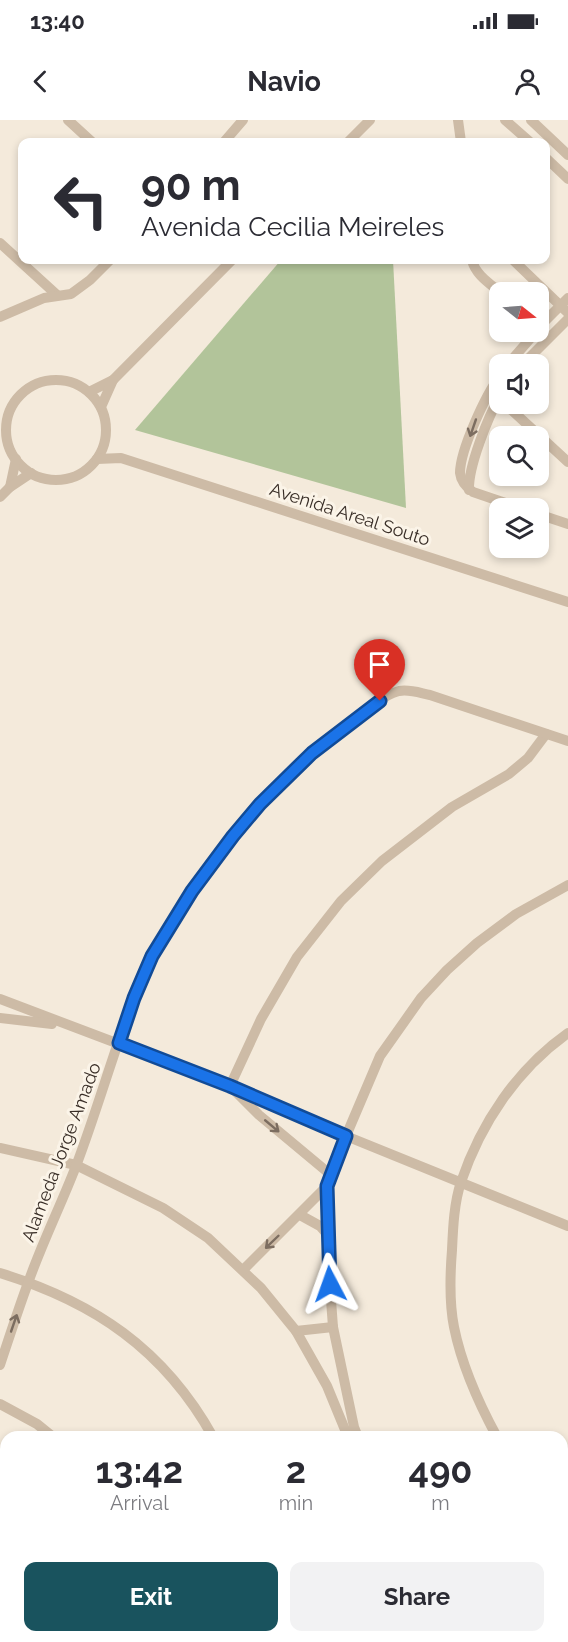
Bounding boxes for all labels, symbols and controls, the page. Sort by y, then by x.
text: 13:40 [30,8,85,34]
icon: back [24,65,57,98]
icon: person [511,65,544,98]
text: Navio [247,66,321,97]
text: 90 m [141,161,241,210]
icon: left [42,162,120,240]
text: Avenida Cecilia Meireles [141,211,444,242]
north arrow [489,282,549,342]
map controls [489,282,549,558]
button: sound [489,354,549,414]
one-way arrow [467,418,478,436]
button: search [489,426,549,486]
street label: Avenida Areal Souto [267,478,433,550]
button: layers [489,498,549,558]
pin [354,639,405,701]
icon: arrive [363,648,396,681]
street label: Alameda Jorge Amado [17,1059,105,1245]
one-way arrow [264,1119,279,1133]
one-way arrow [264,1235,279,1250]
position arrow [298,1252,362,1316]
one-way arrow [9,1314,20,1333]
text: 13:42 [96,1449,183,1491]
text: 2 [286,1449,306,1491]
text: 490 [409,1449,472,1491]
text: Arrival [110,1491,169,1515]
text: min [279,1491,313,1515]
text: m [431,1491,450,1515]
button: Exit [24,1562,278,1631]
button: Share [290,1562,544,1631]

